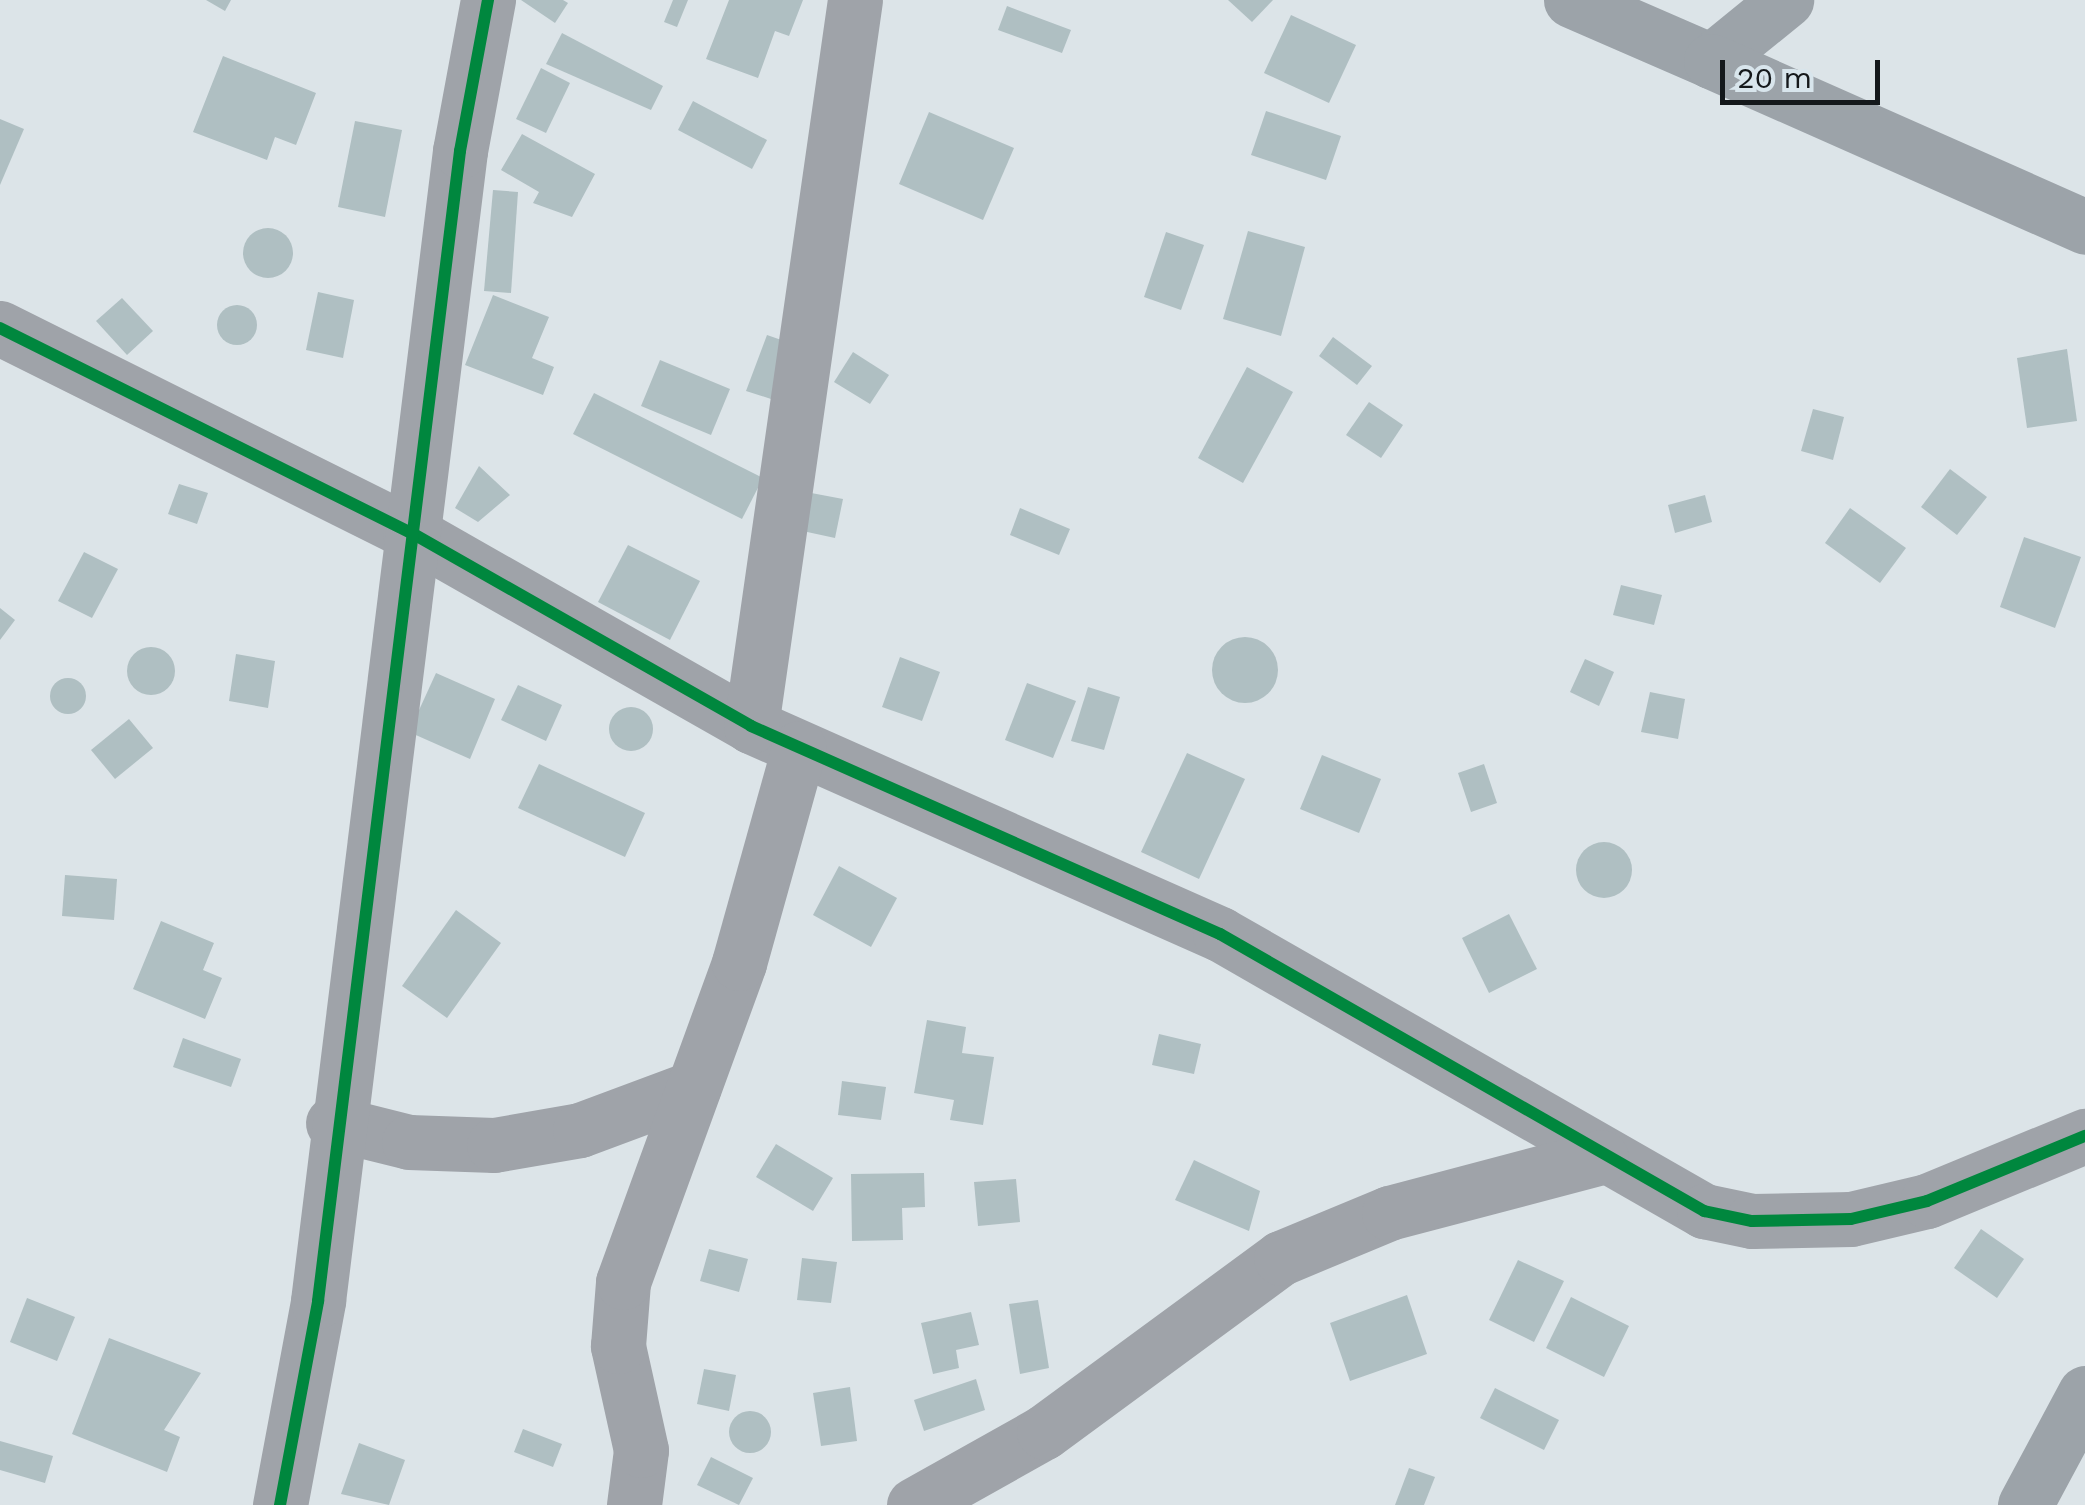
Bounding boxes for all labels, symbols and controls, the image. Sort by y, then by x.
scale bar [1725,40,1885,102]
text: 20 m [1737,60,1812,95]

